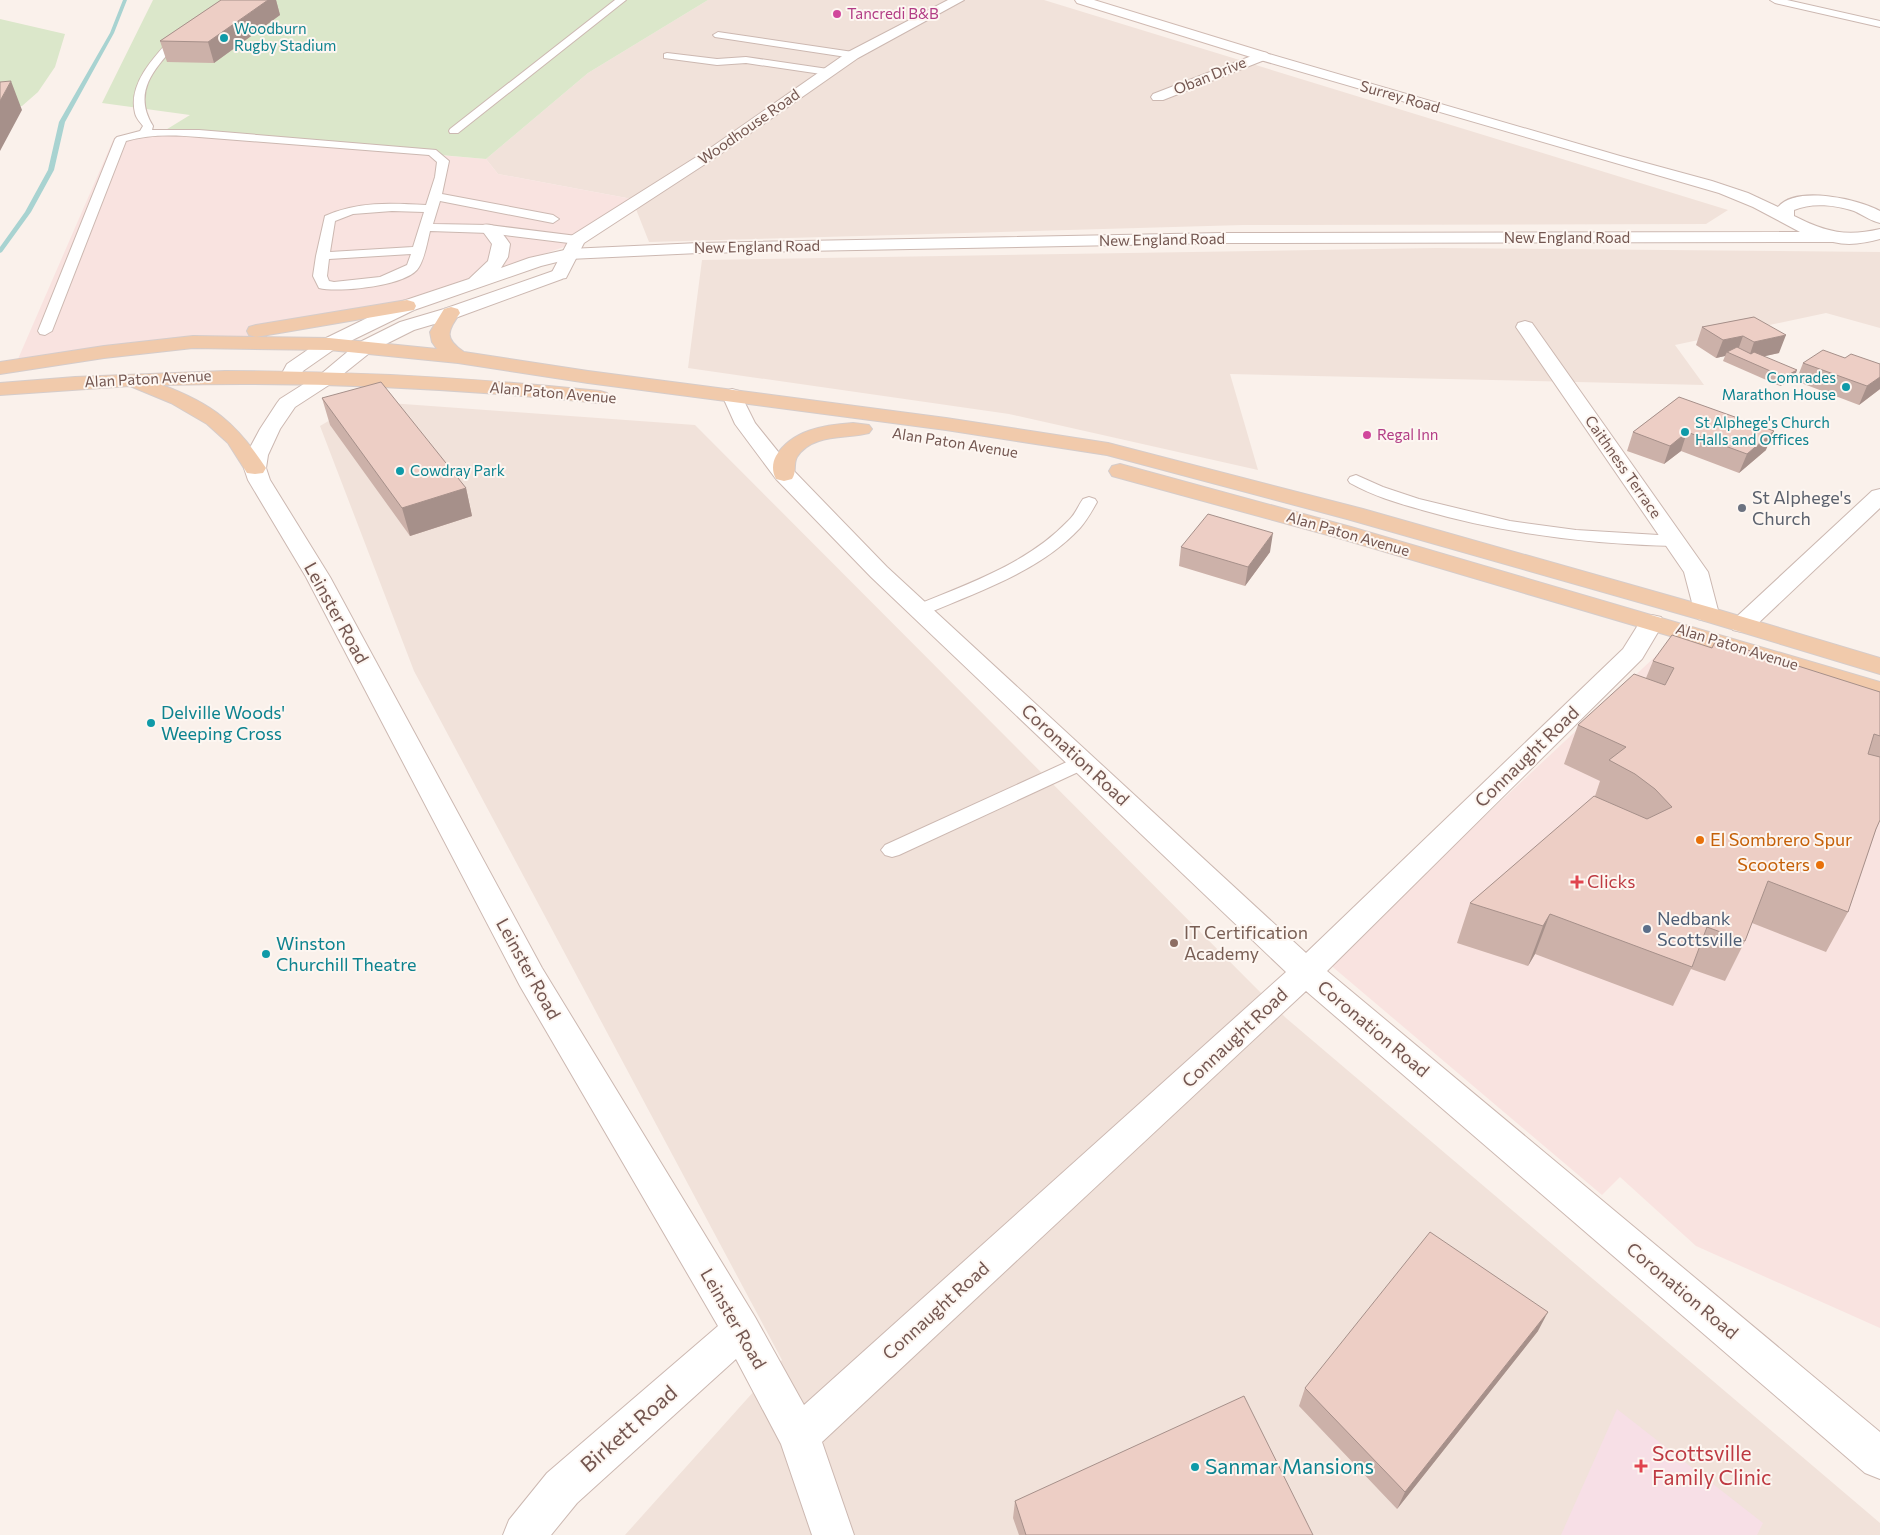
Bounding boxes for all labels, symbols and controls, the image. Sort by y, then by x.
place label: Tancredi B&B [847,4,939,22]
marker: Tancredi B&B [831,8,843,20]
place label: Woodburn Rugby Stadium [234,19,336,54]
marker: Woodburn Rugby Stadium [218,32,230,44]
street label: Oban Drive [1171,52,1249,98]
street label: Surrey Road [1358,76,1442,116]
street label: Woodhouse Road [694,85,803,168]
street label: New England Road [1504,228,1630,246]
street label: New England Road [1099,229,1225,249]
street label: New England Road [694,236,820,256]
street label: Alan Paton Avenue [84,366,212,390]
place label: Comrades Marathon House [1722,368,1836,403]
street label: Alan Paton Avenue [489,377,617,407]
marker: Comrades Marathon House [1840,381,1852,393]
street label: Caithness Terrace [1582,412,1666,521]
place label: St Alphege's Church Halls and Offices [1695,413,1830,448]
street label: Alan Paton Avenue [891,423,1019,461]
place label: Regal Inn [1377,425,1438,443]
marker: St Alphege's Church Halls and Offices [1679,426,1691,438]
marker: Regal Inn [1361,429,1373,441]
place label: Cowdray Park [410,461,505,479]
marker: Cowdray Park [394,465,406,477]
place label: St Alphege's Church [1752,486,1852,529]
marker: St Alphege's Church [1736,502,1748,514]
street label: Alan Paton Avenue [1285,507,1412,559]
street label: Leinster Road [300,558,374,667]
street label: Alan Paton Avenue [1674,619,1801,673]
street label: Coronation Road [1017,699,1134,810]
place label: Delville Woods' Weeping Cross [161,701,285,744]
street label: Connaught Road [1470,701,1583,811]
marker: Delville Woods' Weeping Cross [145,717,157,729]
place label: El Sombrero Spur [1710,828,1852,850]
marker: El Sombrero Spur [1694,834,1706,846]
place label: Scooters [1737,853,1810,875]
marker: Scooters [1814,859,1826,871]
place label: Clicks [1587,870,1635,892]
marker: Clicks [1571,876,1583,888]
place label: Nedbank Scottsville [1657,907,1742,950]
street label: Leinster Road [492,914,566,1023]
place label: IT Certification Academy [1184,921,1308,964]
marker: Nedbank Scottsville [1641,923,1653,935]
place label: Winston Churchill Theatre [276,932,417,975]
marker: IT Certification Academy [1168,937,1180,949]
marker: Winston Churchill Theatre [260,948,272,960]
street label: Coronation Road [1313,975,1434,1081]
street label: Connaught Road [1177,983,1292,1092]
street label: Coronation Road [1622,1237,1743,1343]
street label: Connaught Road [877,1257,993,1364]
street label: Leinster Road [696,1264,771,1373]
street label: Birkett Road [575,1379,681,1476]
place label: Scottsville Family Clinic [1652,1440,1771,1489]
place label: Sanmar Mansions [1205,1453,1374,1478]
marker: Scottsville Family Clinic [1634,1459,1648,1473]
marker: Sanmar Mansions [1189,1461,1201,1473]

